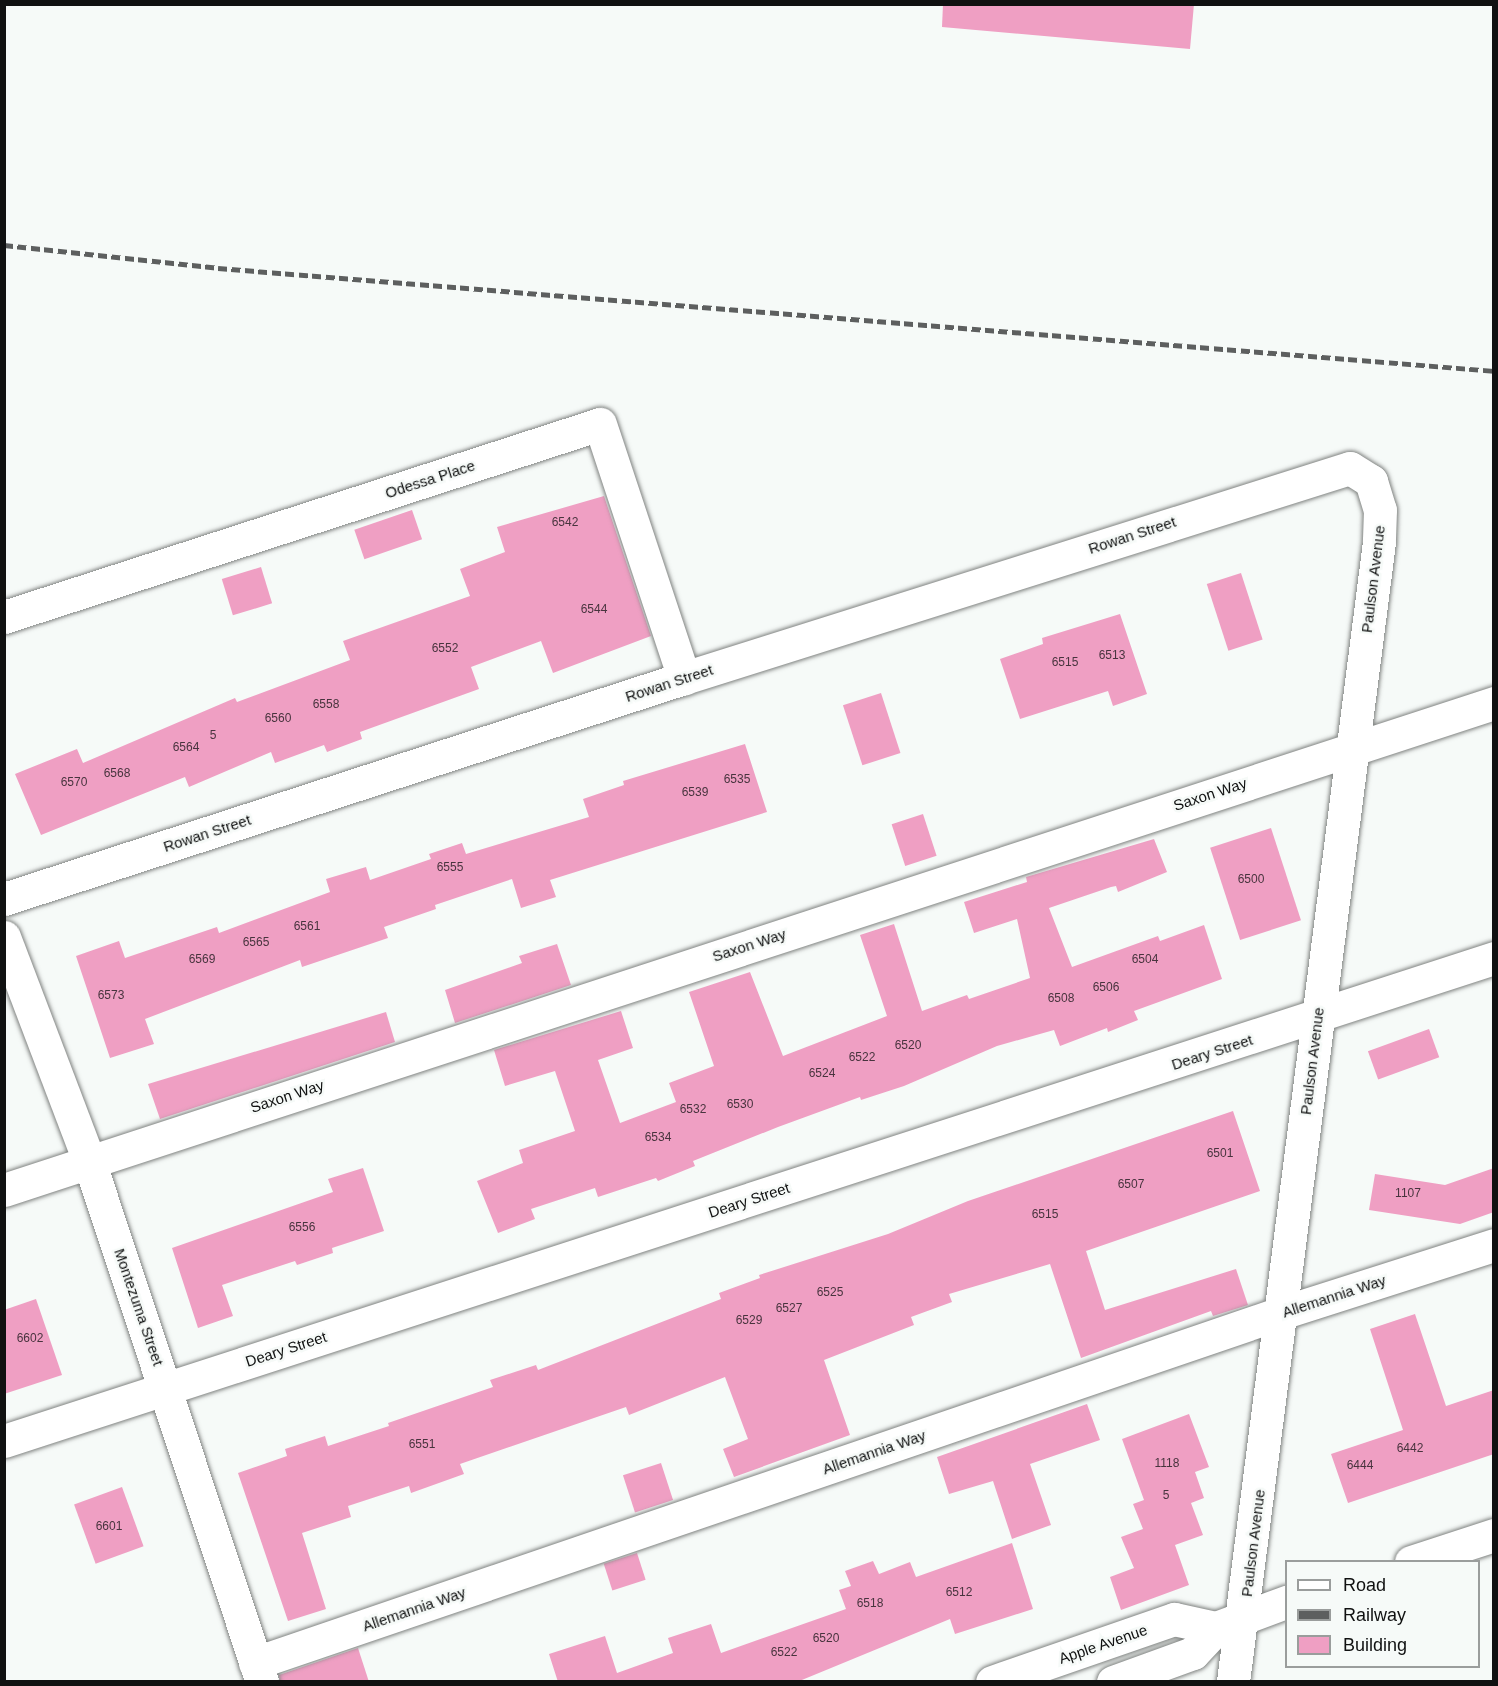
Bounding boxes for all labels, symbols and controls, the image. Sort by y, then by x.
street label: Odessa Place [383,456,477,502]
street label: Rowan Street [1086,512,1178,558]
house number: 6542 [552,516,578,530]
street label: Paulson Avenue [1357,524,1389,634]
house number: 6544 [581,603,607,617]
house number: 6552 [432,642,458,656]
house number: 6513 [1099,649,1125,663]
house number: 6515 [1052,656,1078,670]
street label: Rowan Street [623,660,715,706]
house number: 6558 [313,698,339,712]
house number: 6560 [265,712,291,726]
house number: 5 [210,729,216,743]
house number: 6564 [173,741,199,755]
house number: 6568 [104,767,130,781]
house number: 6535 [724,773,750,787]
street label: Saxon Way [1171,774,1249,814]
house number: 6570 [61,776,87,790]
house number: 6539 [682,786,708,800]
street label: Rowan Street [161,810,253,856]
house number: 6555 [437,861,463,875]
house number: 6500 [1238,873,1264,887]
house number: 6561 [294,920,320,934]
street label: Saxon Way [710,925,788,965]
house number: 6565 [243,936,269,950]
house number: 6569 [189,953,215,967]
house number: 6504 [1132,953,1158,967]
house number: 6506 [1093,981,1119,995]
house number: 6573 [98,989,124,1003]
house number: 6508 [1048,992,1074,1006]
street label: Paulson Avenue [1296,1006,1328,1116]
street label: Deary Street [1169,1030,1255,1074]
house number: 6520 [895,1039,921,1053]
house number: 6522 [849,1051,875,1065]
house number: 6524 [809,1067,835,1081]
street label: Saxon Way [248,1076,326,1116]
house number: 6530 [727,1098,753,1112]
house number: 6532 [680,1103,706,1117]
house number: 6534 [645,1131,671,1145]
house number: 6501 [1207,1147,1233,1161]
street label: Deary Street [706,1178,792,1222]
house number: 6507 [1118,1178,1144,1192]
house number: 1107 [1395,1187,1421,1201]
house number: 6515 [1032,1208,1058,1222]
house number: 6556 [289,1221,315,1235]
street label: Montezuma Street [111,1246,167,1368]
street label: Allemannia Way [1280,1271,1388,1321]
house number: 6525 [817,1286,843,1300]
house number: 6527 [776,1302,802,1316]
house number: 6529 [736,1314,762,1328]
street label: Deary Street [243,1327,329,1371]
house number: 6602 [17,1332,43,1346]
street label: Allemannia Way [820,1426,928,1478]
house number: 6551 [409,1438,435,1452]
house number: 6442 [1397,1442,1423,1456]
house number: 1118 [1155,1457,1179,1471]
house number: 6444 [1347,1459,1373,1473]
street label: Paulson Avenue [1237,1488,1269,1598]
house number: 5 [1163,1489,1169,1503]
house number: 6601 [96,1520,122,1534]
legend [1285,1560,1480,1668]
text: Road [1343,1575,1386,1595]
street label: Allemannia Way [360,1583,468,1635]
house number: 6512 [946,1586,972,1600]
house number: 6518 [857,1597,883,1611]
text: Railway [1343,1605,1406,1625]
street label: Apple Avenue [1056,1620,1150,1668]
house number: 6520 [813,1632,839,1646]
text: Building [1343,1635,1407,1655]
house number: 6522 [771,1646,797,1660]

